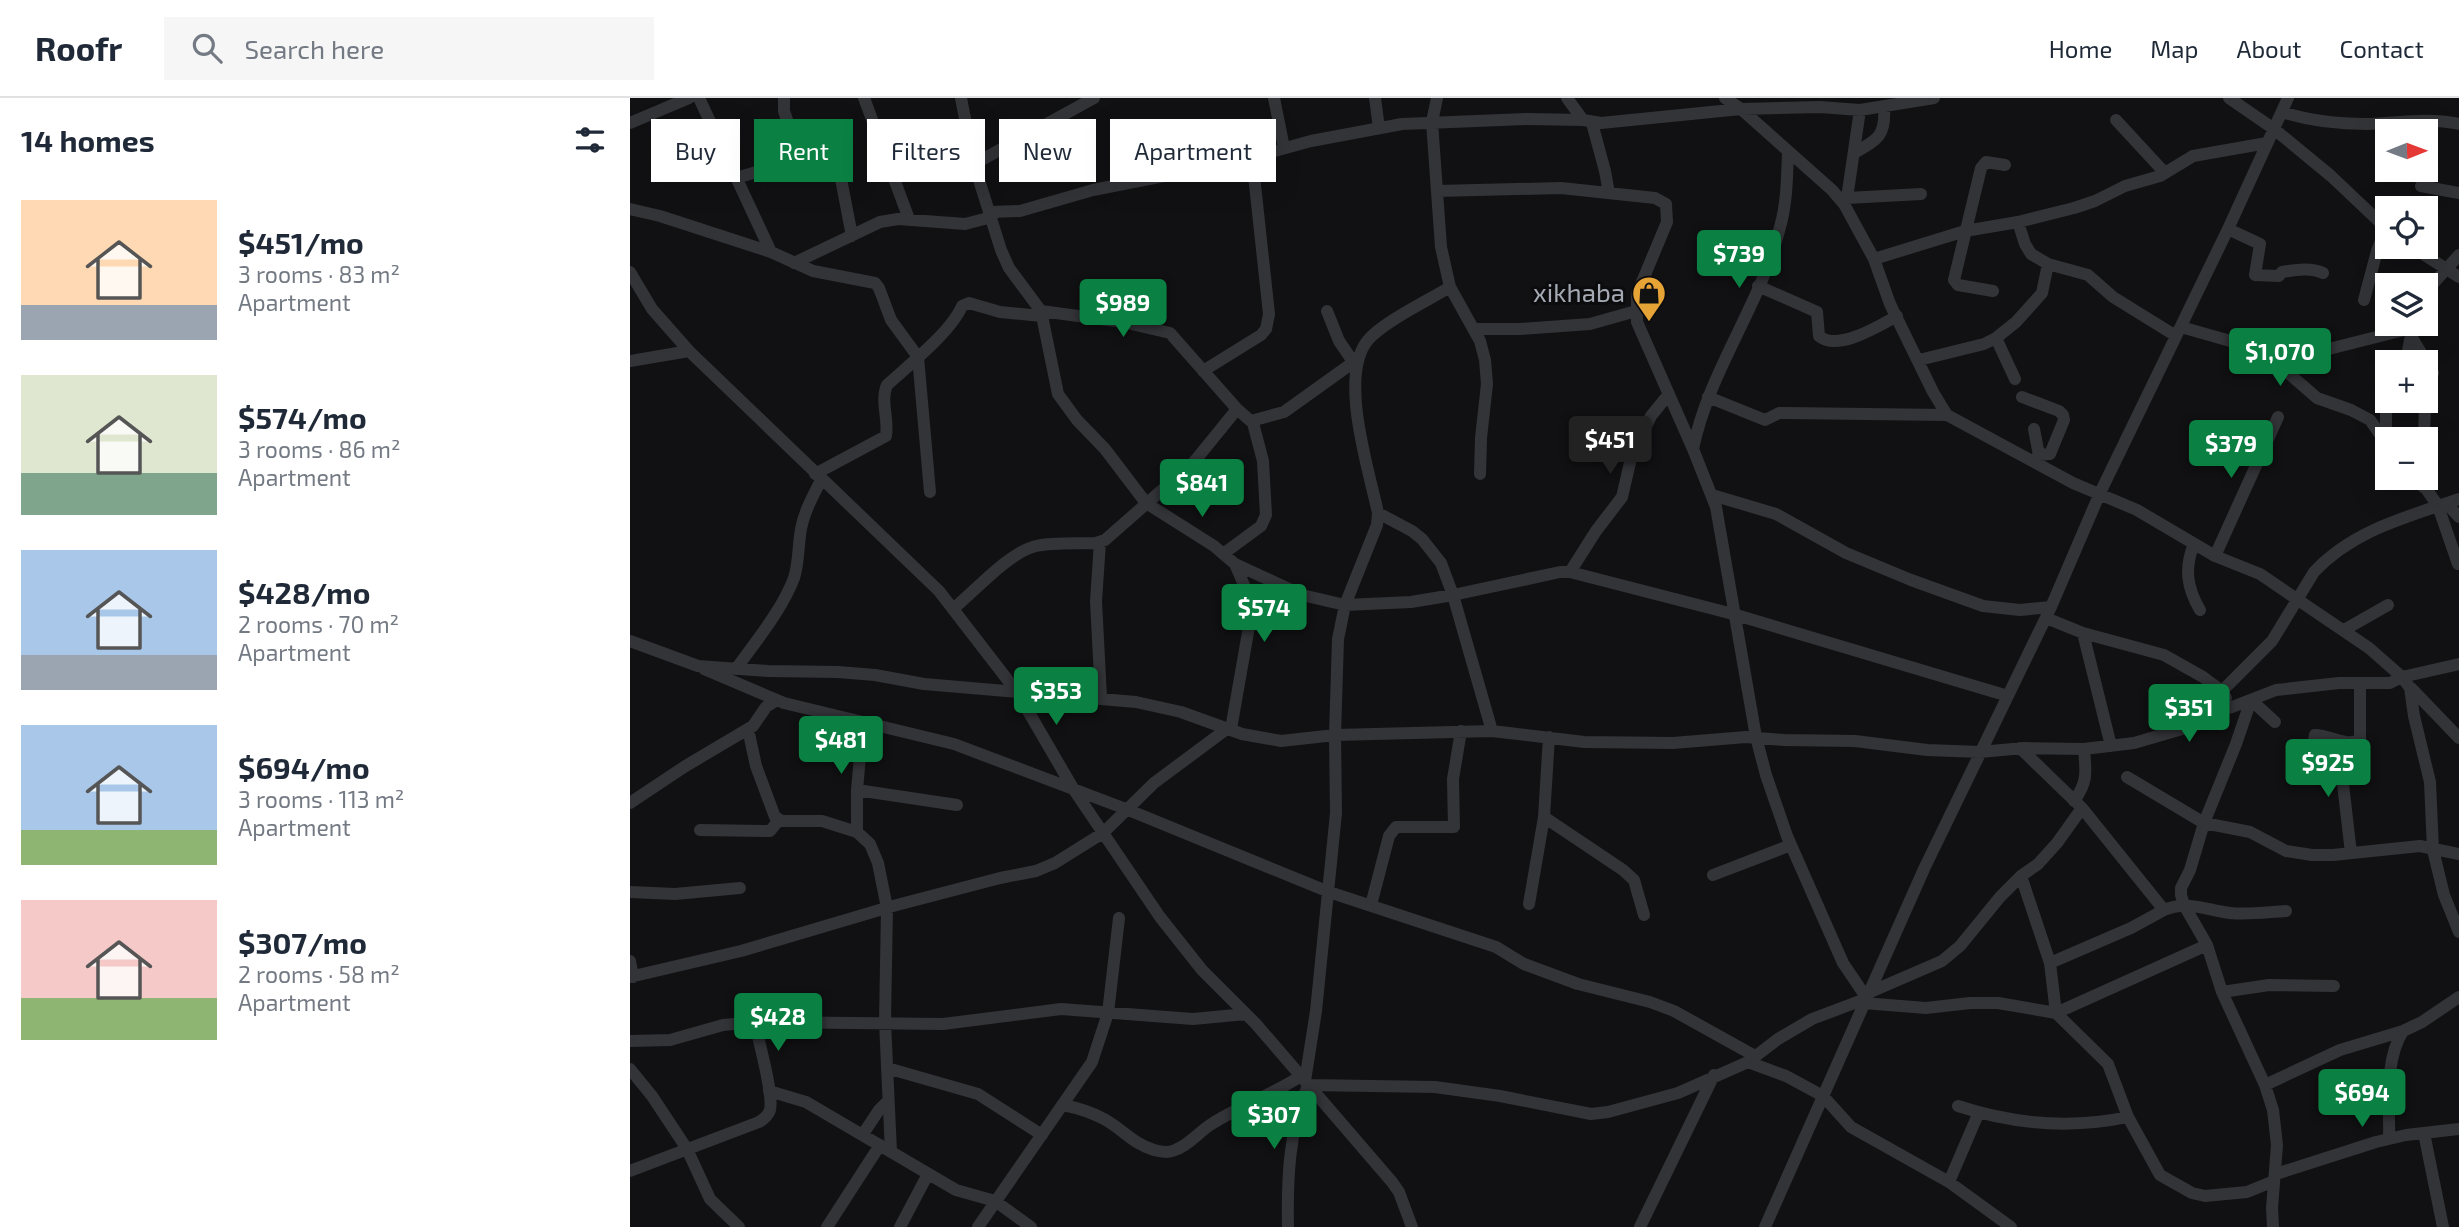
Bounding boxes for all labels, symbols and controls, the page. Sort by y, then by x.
search box [164,17,654,80]
text: Roofr [35,28,122,68]
icon: search [188,29,226,67]
text: Search here [244,33,384,64]
text: Home [2049,34,2112,63]
text: Map [2150,34,2198,63]
text: About [2236,34,2302,63]
text: Contact [2340,34,2424,63]
chip: Buy [651,119,740,182]
chip: Rent [754,119,853,182]
chip: Filters [867,119,985,182]
chip: New [999,119,1096,182]
chip: Apartment [1110,119,1276,182]
north arrow [2375,119,2438,182]
map controls [2375,119,2438,490]
icon: filters [571,121,609,159]
text: 14 homes [21,122,155,158]
button: locate [2375,196,2438,259]
text: $451/mo [238,224,364,260]
icon: home [77,228,161,312]
pin: $739 [1698,230,1780,290]
text: $739 [1713,239,1765,267]
text: 3 rooms · 83 m² [238,260,400,288]
button: layers [2375,273,2438,336]
shop icon: xikhaba [1630,274,1668,323]
place label: xikhaba [1533,276,1625,307]
pin: $989 [1082,280,1164,339]
text: Apartment [238,288,351,316]
text: $989 [1096,288,1150,316]
pin: $1,070 [2223,328,2337,388]
text: $1,070 [2245,337,2315,365]
button: + [2375,350,2438,413]
text: $574/mo [238,399,367,435]
icon: home [77,403,161,487]
pin: $451 [1569,416,1651,476]
pin: $379 [2190,420,2272,480]
text: $451 [1585,425,1635,453]
button: − [2375,427,2438,490]
text: $379 [2205,429,2257,457]
text: 3 rooms · 86 m² [238,435,400,463]
pin: $841 [1161,460,1243,519]
text: Apartment [238,463,351,491]
text: $841 [1176,468,1228,496]
text: $428/mo [238,574,370,610]
icon: home [77,578,161,662]
pin: $574 [1223,584,1305,644]
text: $574 [1238,593,1290,621]
text: 2 rooms · 70 m² [238,610,399,638]
text: Apartment [238,638,351,666]
pin: $353 [1015,668,1097,727]
text: $353 [1030,676,1082,704]
pin: $351 [2148,684,2230,744]
text: $351 [2164,693,2214,721]
pin: $481 [800,716,882,776]
text: $481 [815,725,867,753]
pin: $925 [2287,740,2369,799]
text: $925 [2302,748,2354,776]
text: $694/mo [238,749,370,785]
icon: home [77,753,161,837]
text: 3 rooms · 113 m² [238,785,404,813]
text: Apartment [238,813,351,841]
text: $307/mo [238,924,367,960]
icon: home [77,928,161,1012]
text: 2 rooms · 58 m² [238,960,400,988]
text: Apartment [238,988,351,1016]
pin: $428 [737,993,819,1053]
text: $428 [750,1002,806,1030]
pin: $694 [2321,1070,2403,1129]
text: $694 [2334,1078,2390,1106]
pin: $307 [1233,1091,1315,1151]
text: $307 [1247,1100,1301,1128]

